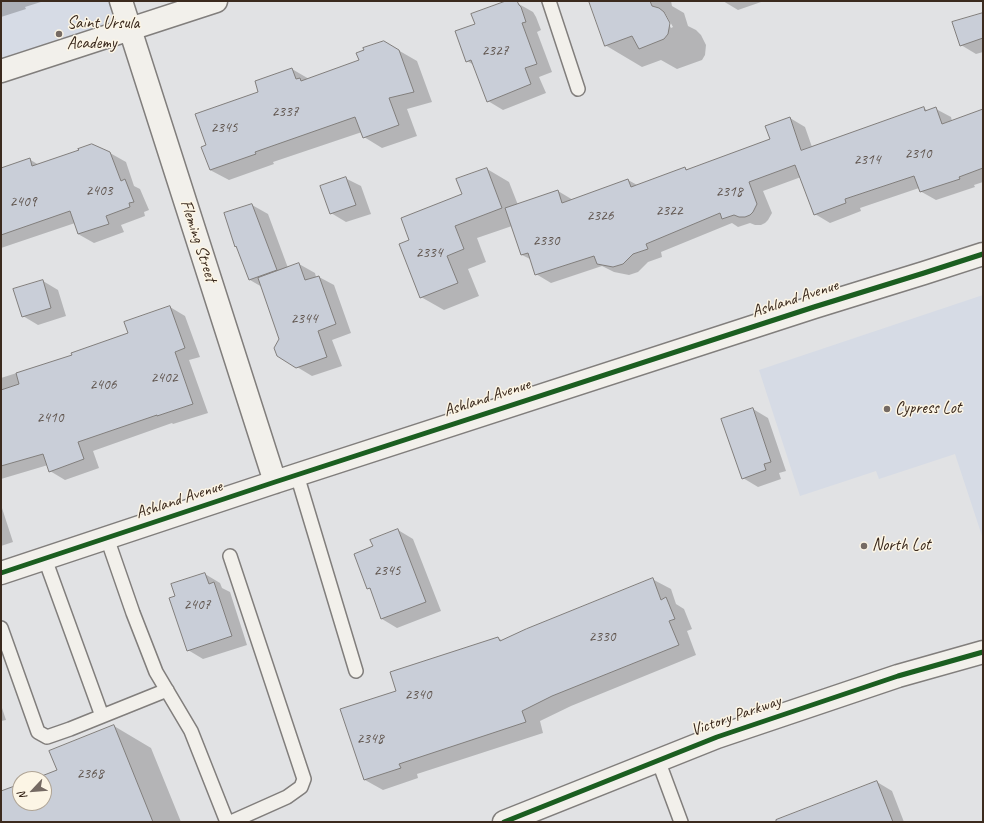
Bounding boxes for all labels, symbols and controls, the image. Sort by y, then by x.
place label: Saint Ursula Academy [67,14,139,54]
marker: Saint Ursula Academy [54,29,64,39]
house number: 2327 [482,42,508,60]
house number: 2337 [272,103,298,121]
house number: 2345 [211,119,237,137]
house number: 2310 [905,145,931,163]
house number: 2314 [854,151,880,169]
house number: 2403 [86,182,112,200]
house number: 2318 [716,183,742,201]
house number: 2409 [10,193,36,211]
street label: Fleming Street [175,197,221,285]
house number: 2322 [656,202,682,220]
house number: 2326 [587,207,613,225]
house number: 2330 [533,232,559,250]
house number: 2334 [416,244,442,262]
street label: Ashland Avenue [749,275,841,323]
house number: 2344 [291,310,317,328]
house number: 2402 [151,369,177,387]
street label: Ashland Avenue [441,374,533,422]
house number: 2406 [90,376,116,394]
place label: Cypress Lot [895,399,961,419]
marker: Cypress Lot [882,404,892,414]
house number: 2410 [37,409,63,427]
street label: Ashland Avenue [133,476,225,524]
place label: North Lot [872,536,931,556]
marker: North Lot [859,541,869,551]
house number: 2345 [374,562,400,580]
house number: 2407 [184,596,210,614]
house number: 2330 [589,628,615,646]
house number: 2340 [405,686,431,704]
street label: Victory Parkway [688,691,784,741]
house number: 2348 [357,730,383,748]
house number: 2368 [77,765,103,783]
north arrow [12,771,52,811]
text: N [14,790,30,802]

